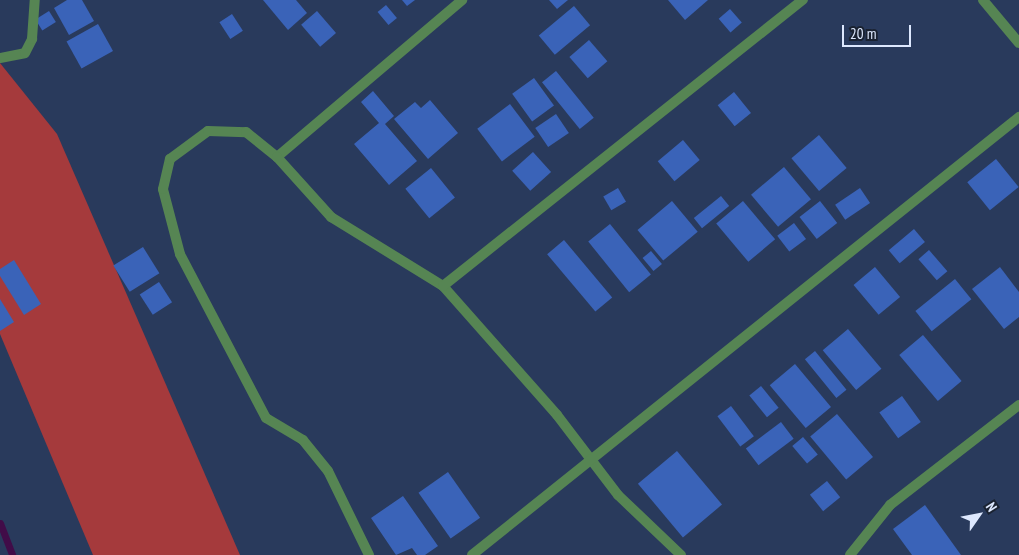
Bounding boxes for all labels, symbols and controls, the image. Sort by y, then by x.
scale bar [844,15,913,47]
text: 20 m [850,24,876,43]
north arrow [954,490,1004,540]
text: N [982,499,1001,515]

